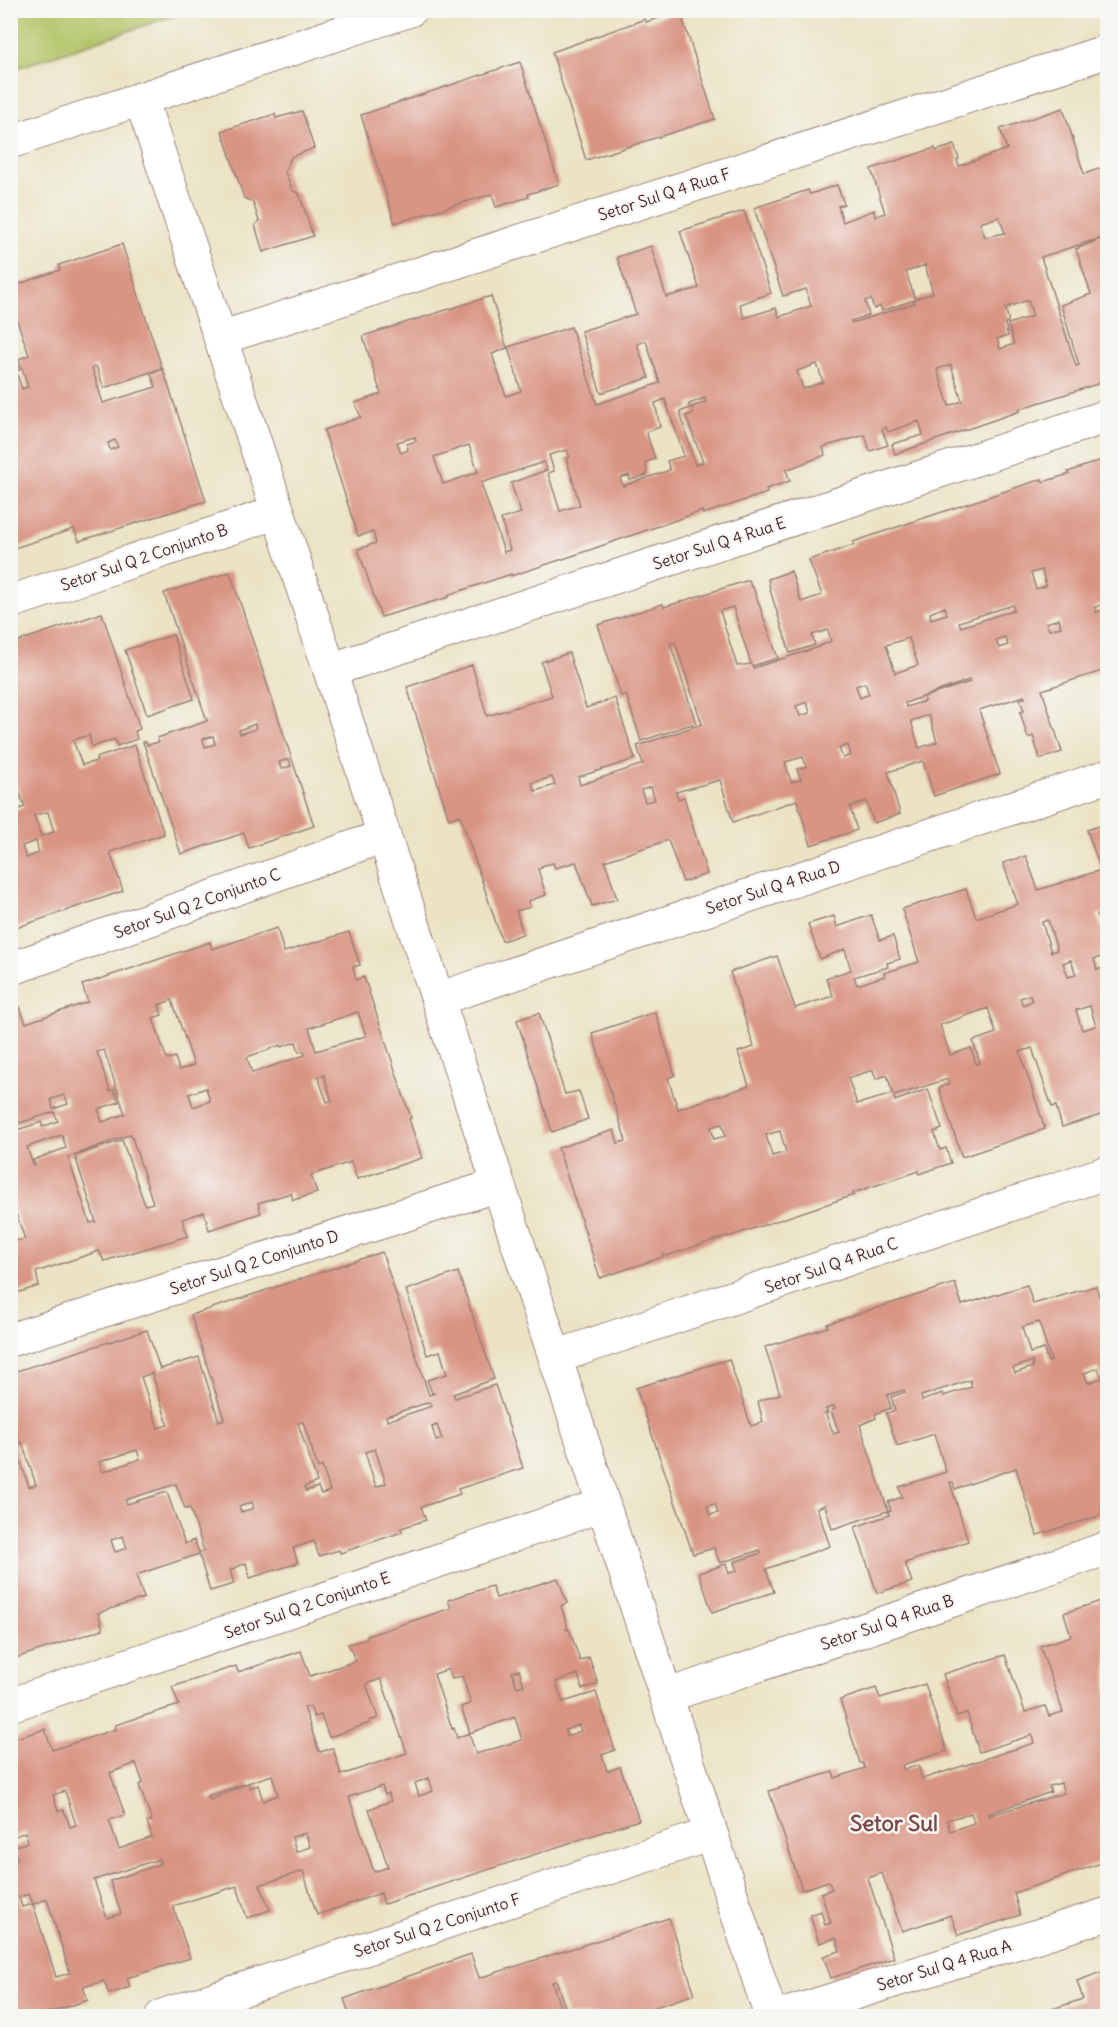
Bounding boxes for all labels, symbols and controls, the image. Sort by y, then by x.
street label: Setor Sul Q 4 Rua F [595,163,733,225]
street label: Setor Sul Q 4 Rua E [650,512,788,574]
street label: Setor Sul Q 2 Conjunto B [58,519,230,595]
street label: Setor Sul Q 4 Rua D [703,856,843,918]
street label: Setor Sul Q 2 Conjunto C [111,864,283,942]
street label: Setor Sul Q 2 Conjunto D [167,1225,341,1299]
street label: Setor Sul Q 4 Rua C [762,1233,900,1297]
street label: Setor Sul Q 2 Conjunto E [221,1567,393,1643]
street label: Setor Sul Q 4 Rua B [818,1590,956,1654]
district label: Setor Sul [850,1809,938,1837]
street label: Setor Sul Q 2 Conjunto F [351,1889,523,1961]
street label: Setor Sul Q 4 Rua A [874,1935,1014,1995]

